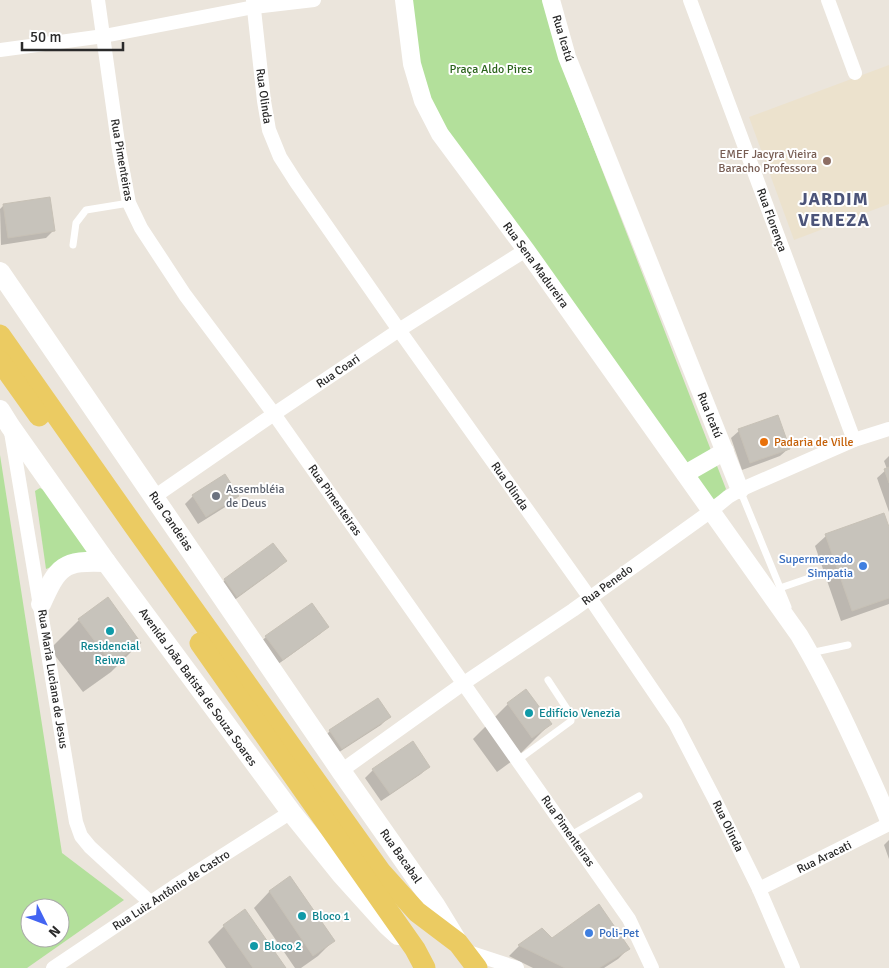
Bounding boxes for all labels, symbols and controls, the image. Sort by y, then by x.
street label: Rua Icatú [548,13,577,63]
scale bar [22,20,124,52]
text: 50 m [30,28,61,46]
park label: Praça Aldo Pires [450,62,532,77]
street label: Rua Olinda [252,67,275,125]
street label: Rua Pimenteiras [107,118,136,202]
place label: EMEF Jacyra Vieira Baracho Professora [718,147,817,176]
marker: EMEF Jacyra Vieira Baracho Professora [821,155,833,167]
street label: Rua Florença [753,186,790,254]
district label: JARDIM VENEZA [798,188,870,231]
street label: Rua Sena Madureira [499,219,572,311]
street label: Rua Coari [314,351,363,391]
street label: Rua Icatú [694,390,726,440]
place label: Padaria de Ville [774,435,854,450]
marker: Padaria de Ville [758,436,770,448]
street label: Rua Olinda [487,459,532,513]
street label: Rua Pimenteiras [305,462,365,539]
place label: Assembléia de Deus [226,482,284,511]
street label: Rua Candeias [145,488,196,554]
marker: Assembléia de Deus [210,490,222,502]
place label: Supermercado Simpatia [779,552,853,581]
marker: Supermercado Simpatia [857,560,869,572]
street label: Rua Penedo [579,562,636,609]
street label: Avenida João Batista de Souza Soares [135,605,260,769]
street label: Rua Maria Luciana de Jesus [34,608,71,750]
marker: Residencial Reiwa [104,625,116,637]
place label: Residencial Reiwa [80,639,140,668]
place label: Edifício Venezia [539,706,620,721]
marker: Edifício Venezia [523,707,535,719]
street label: Rua Pimenteiras [538,793,598,870]
street label: Rua Olinda [709,798,747,855]
street label: Rua Bacabal [376,826,425,887]
street label: Rua Aracati [794,838,854,877]
street label: Rua Luiz Antônio de Castro [110,847,233,934]
north arrow [20,898,70,948]
place label: Bloco 1 [312,909,350,924]
marker: Bloco 1 [296,910,308,922]
text: N [45,922,64,941]
place label: Poli-Pet [599,926,639,941]
marker: Poli-Pet [583,927,595,939]
place label: Bloco 2 [264,939,302,954]
marker: Bloco 2 [248,940,260,952]

